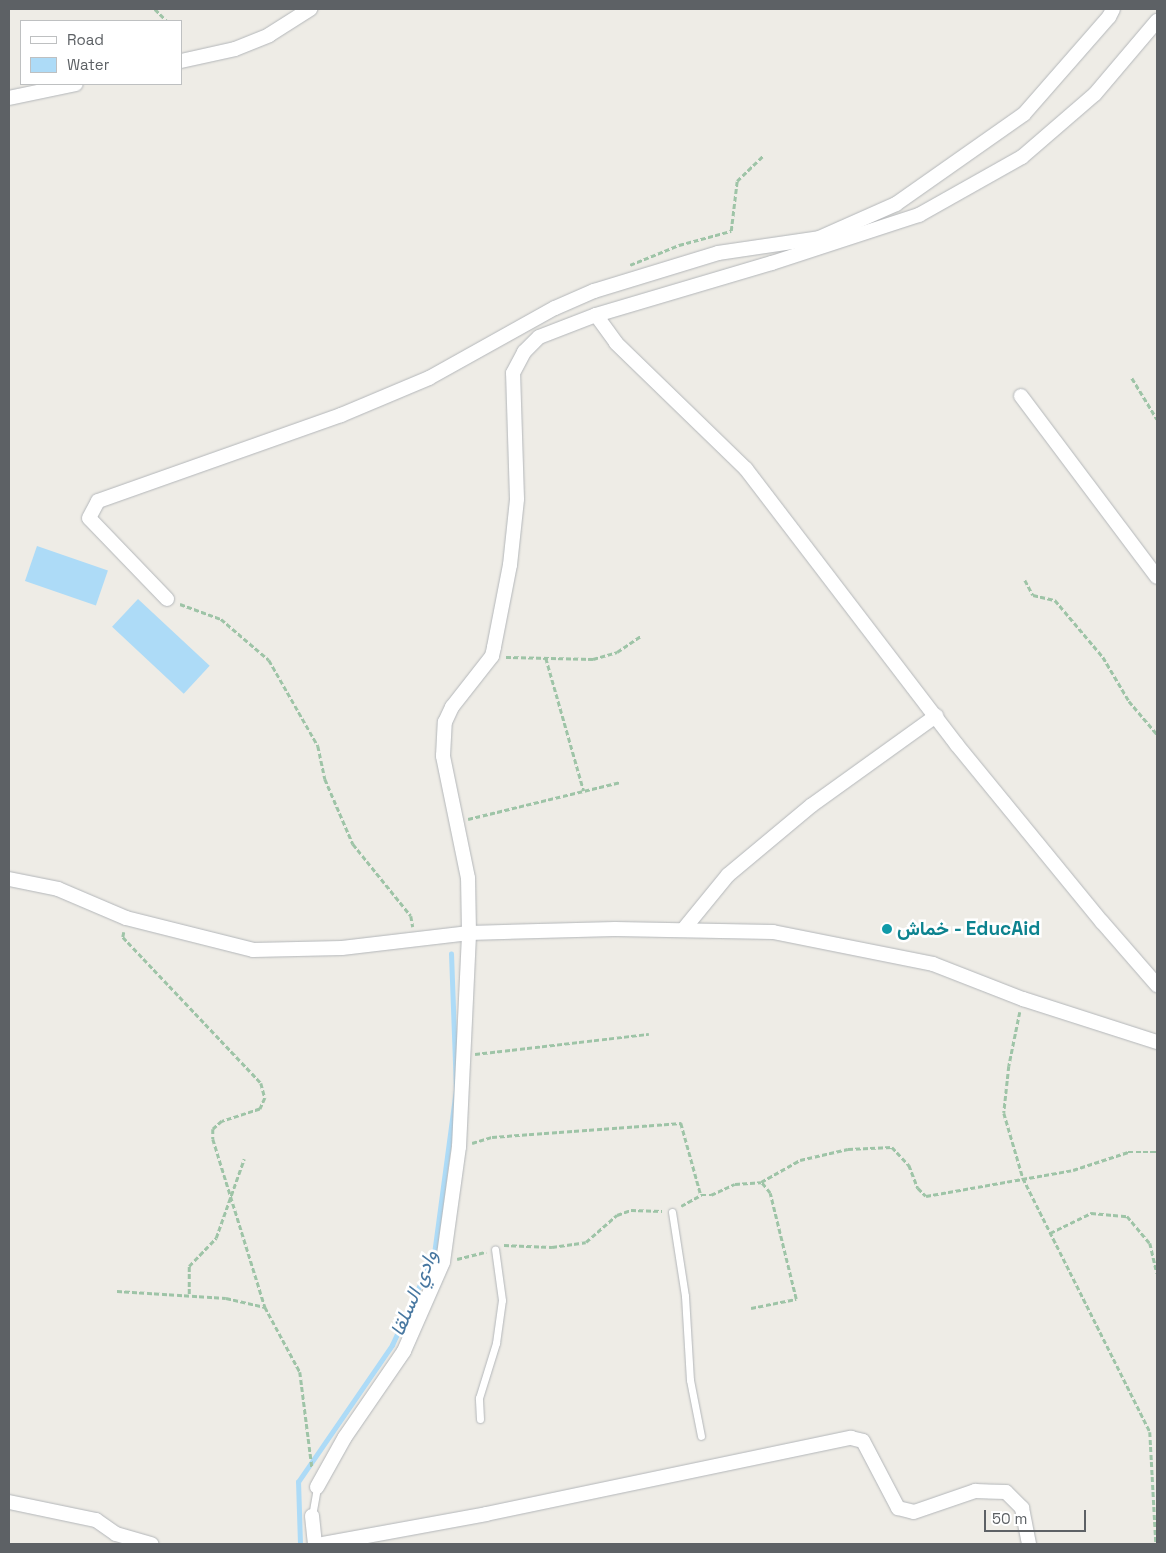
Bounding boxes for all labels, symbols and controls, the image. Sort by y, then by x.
legend [20,20,182,85]
text: Road [67,30,104,49]
text: Water [67,55,109,74]
place label: خماش - EducAid [897,918,1041,940]
marker: خماش - EducAid [881,923,893,935]
water label: وادي السلقا [385,1246,443,1340]
scale bar [986,1500,1088,1532]
text: 50 m [992,1509,1027,1528]

